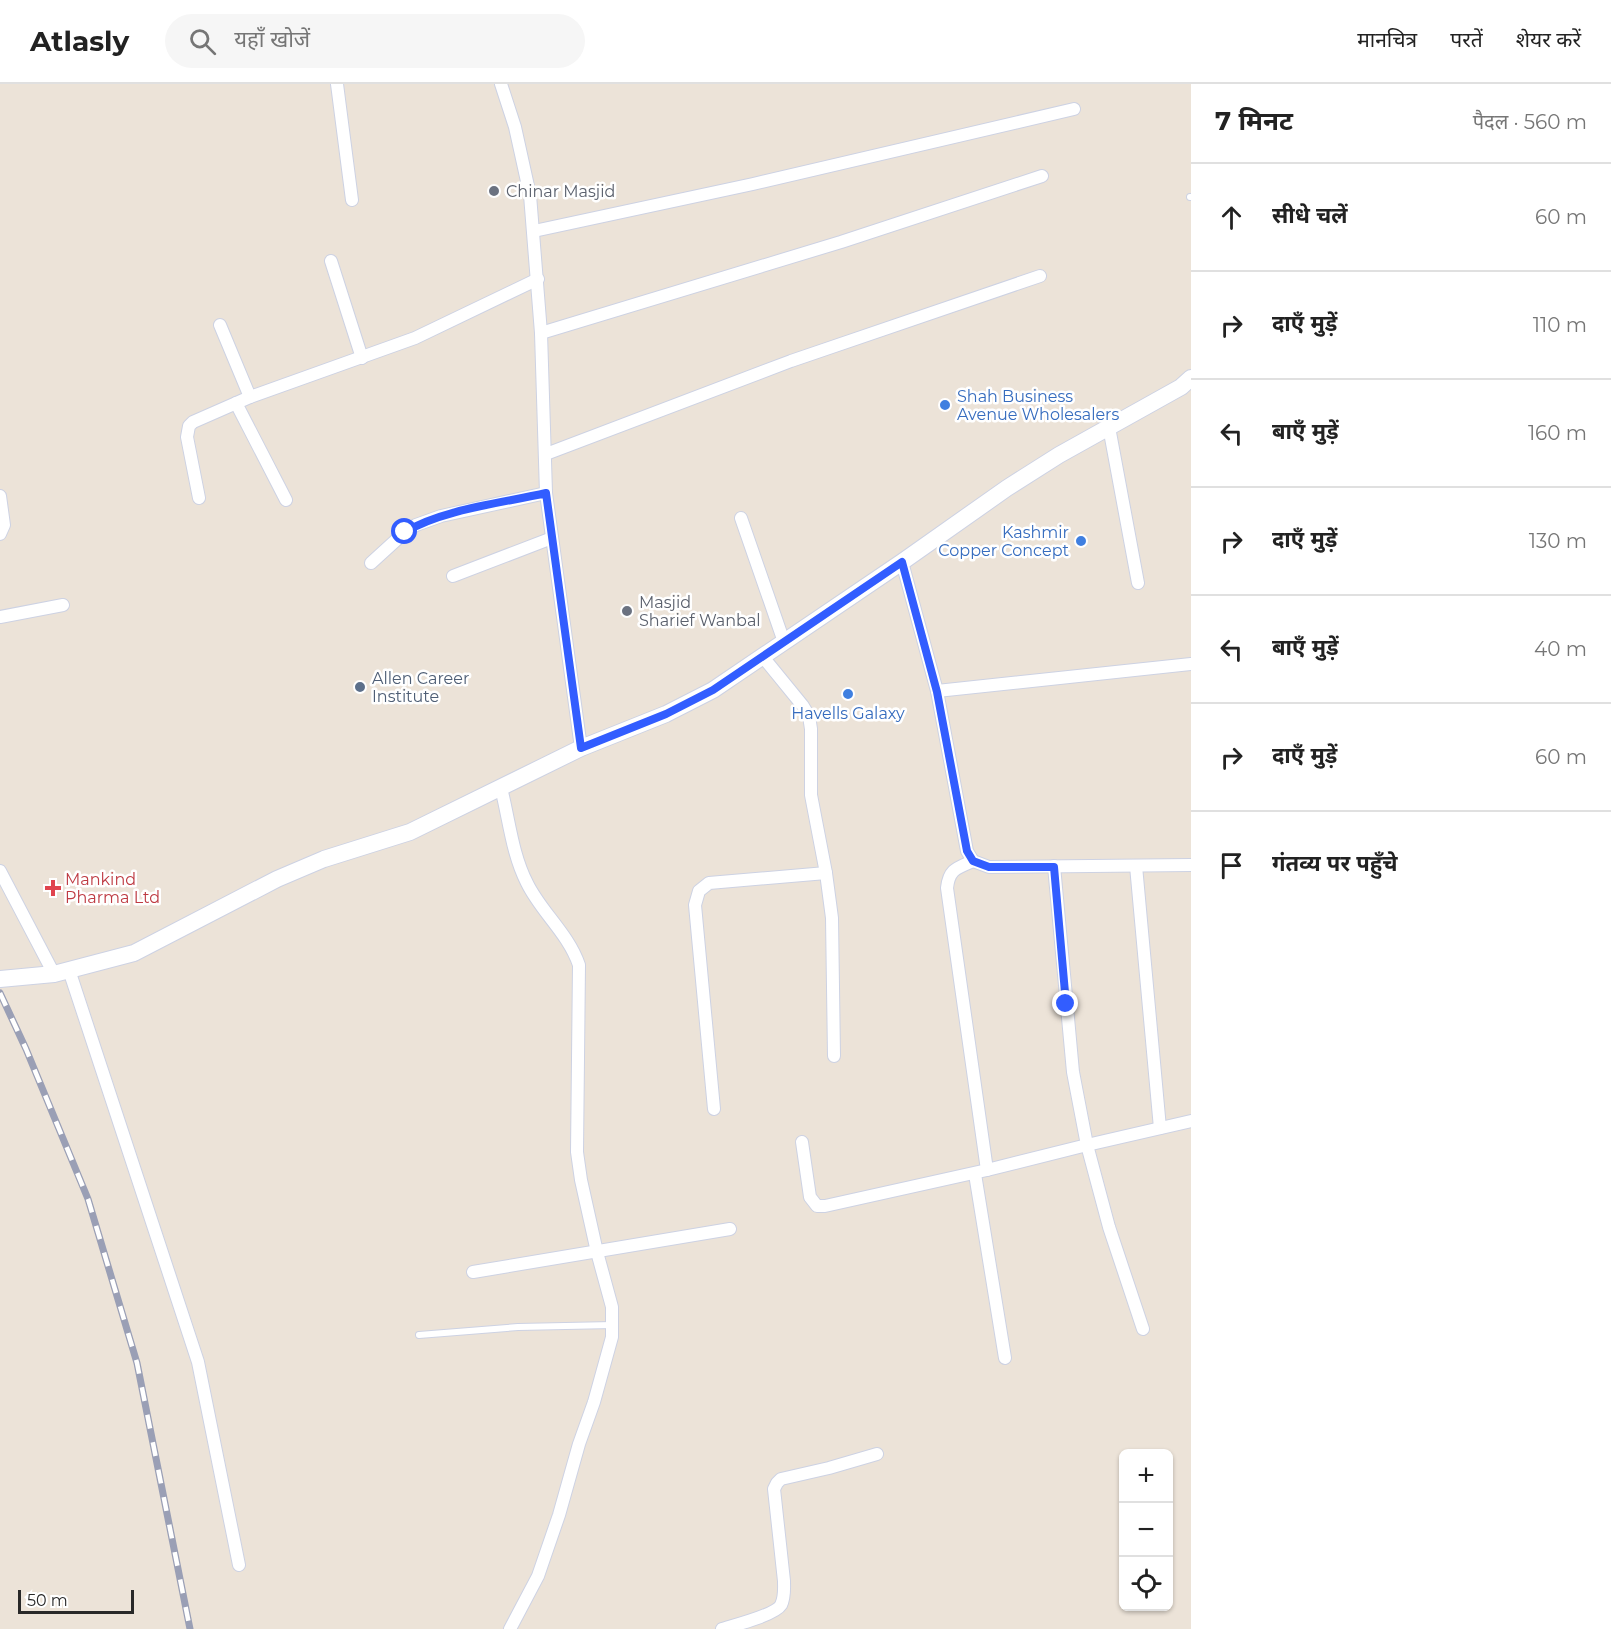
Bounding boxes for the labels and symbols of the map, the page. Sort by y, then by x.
place label: Chinar Masjid [506,182,615,201]
marker: Chinar Masjid [487,184,501,198]
place label: Shah Business Avenue Wholesalers [957,387,1119,424]
marker: Shah Business Avenue Wholesalers [938,398,952,412]
route start [391,518,417,544]
place label: Kashmir Copper Concept [938,523,1069,560]
marker: Kashmir Copper Concept [1074,534,1088,548]
place label: Masjid Sharief Wanbal [639,593,761,630]
marker: Masjid Sharief Wanbal [620,604,634,618]
place label: Allen Career Institute [372,669,469,706]
marker: Allen Career Institute [353,680,367,694]
marker: Havells Galaxy [841,687,855,701]
place label: Havells Galaxy [791,704,905,723]
place label: Mankind Pharma Ltd [65,870,160,907]
marker: Mankind Pharma Ltd [46,881,60,895]
route end [1052,990,1078,1016]
scale bar [18,1587,134,1614]

